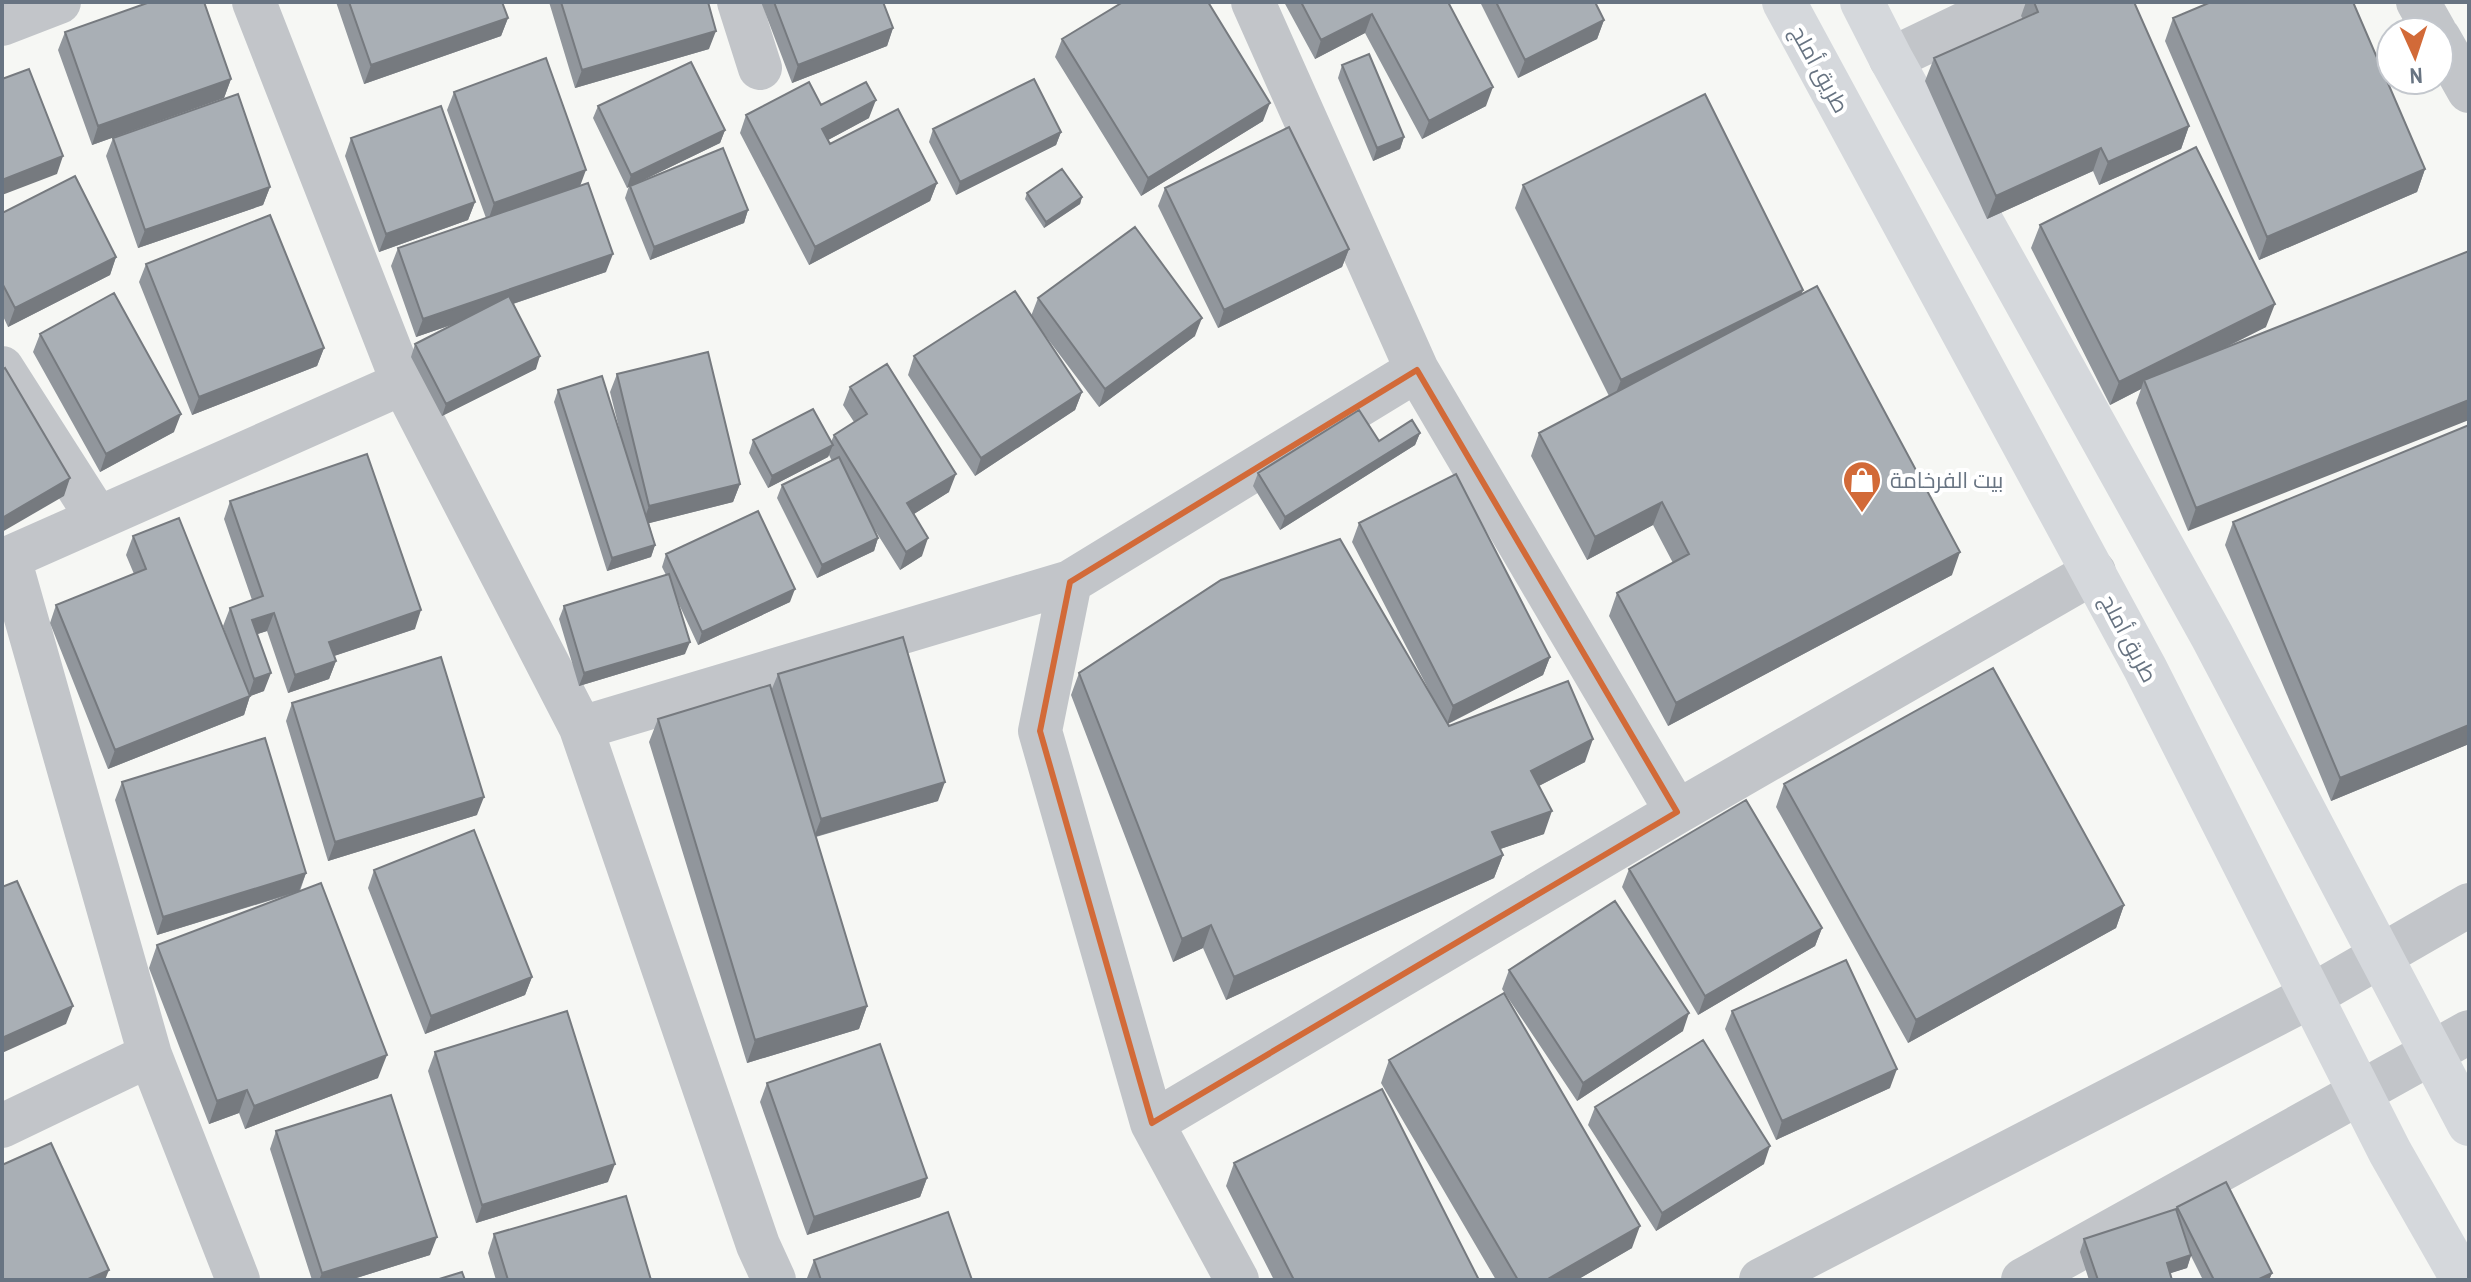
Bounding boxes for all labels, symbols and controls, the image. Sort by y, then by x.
north arrow [2375,16,2455,96]
street label: طريق أملج [1784,20,1856,118]
text: N [2409,61,2423,91]
shop icon: بيت الفرخامة [1841,459,1883,514]
place label: بيت الفرخامة [1890,465,2004,495]
street label: طريق أملج [2093,589,2165,687]

